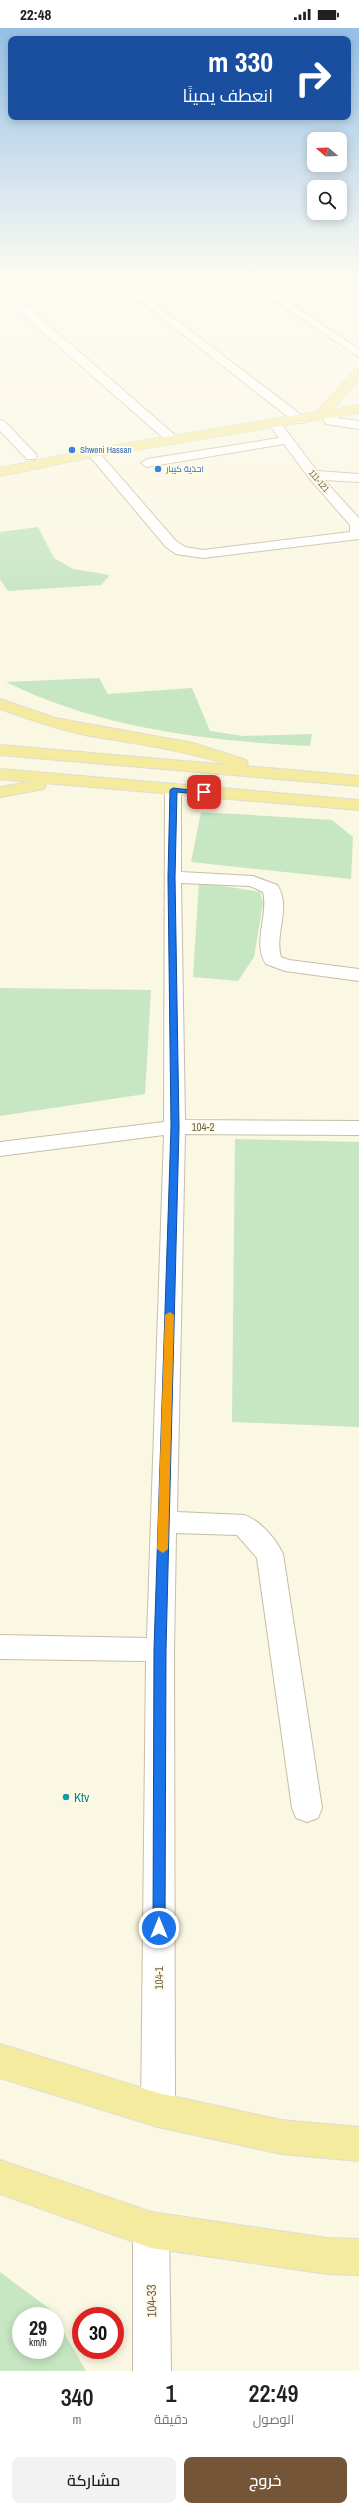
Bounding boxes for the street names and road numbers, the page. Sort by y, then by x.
street label: 111-121 [306,467,332,495]
street label: 104-2 [191,1120,215,1134]
street label: 104-1 [152,1966,166,1990]
street label: 104-33 [143,2284,160,2318]

